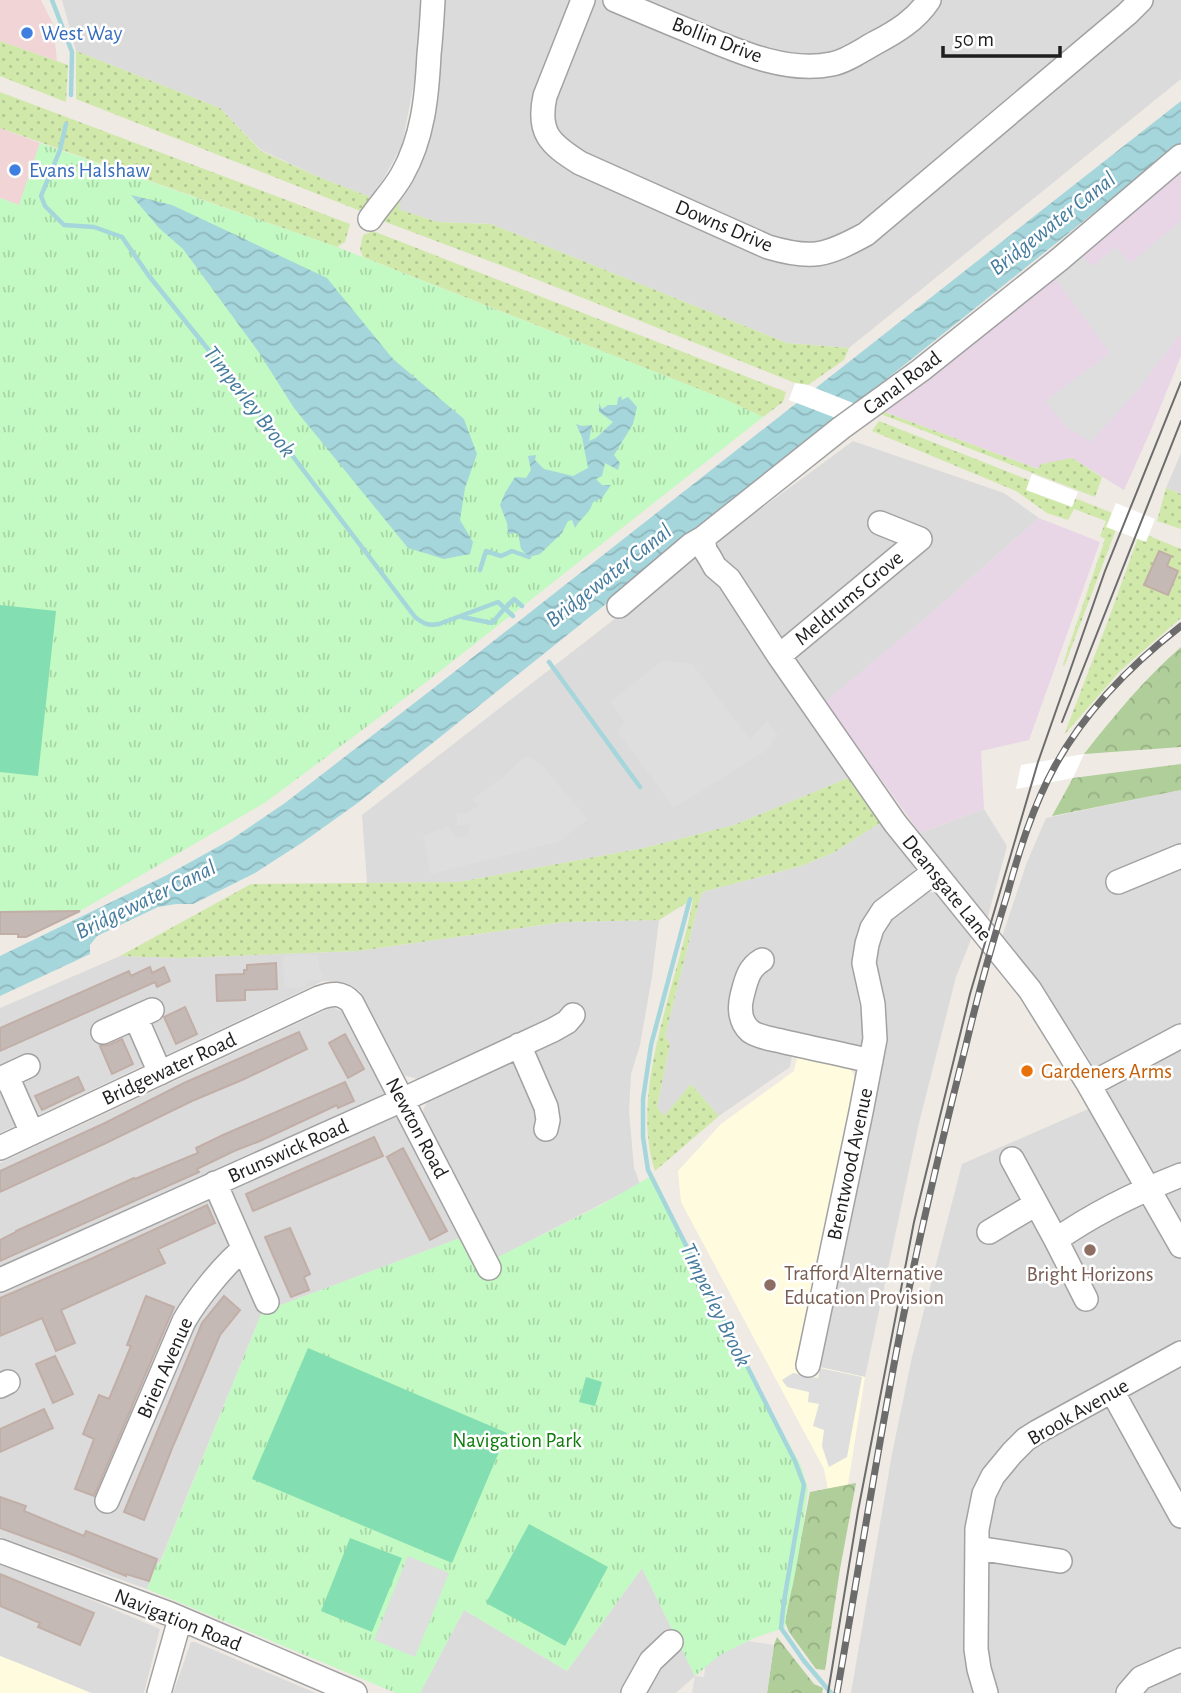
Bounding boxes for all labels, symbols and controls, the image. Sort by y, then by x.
street label: Bollin Drive [669,13,765,67]
scale bar [943,14,1060,58]
place label: West Way [41,23,122,44]
marker: West Way [19,25,35,41]
text: 50 m [954,29,994,50]
place label: Evans Halshaw [29,160,150,181]
marker: Evans Halshaw [7,162,23,178]
water label: Bridgewater Canal [986,168,1121,280]
street label: Downs Drive [672,196,776,256]
water label: Timperley Brook [199,342,300,462]
street label: Canal Road [859,347,945,419]
water label: Bridgewater Canal [542,520,677,632]
street label: Meldrums Grove [791,547,907,649]
street label: Deansgate Lane [898,831,996,945]
water label: Bridgewater Canal [72,856,220,944]
street label: Bridgewater Road [99,1029,239,1109]
place label: Gardeners Arms [1041,1061,1172,1082]
marker: Gardeners Arms [1019,1063,1035,1079]
street label: Newton Road [382,1074,452,1182]
street label: Brentwood Avenue [824,1086,876,1242]
street label: Brunswick Road [225,1115,351,1187]
water label: Timperley Brook [675,1240,755,1371]
marker: Bright Horizons [1082,1242,1098,1258]
place label: Trafford Alternative Education Provision [784,1263,944,1308]
place label: Bright Horizons [1026,1264,1154,1285]
marker: Trafford Alternative Education Provision [762,1277,778,1293]
street label: Brien Avenue [133,1314,197,1422]
street label: Brook Avenue [1024,1375,1132,1449]
park label: Navigation Park [452,1430,582,1451]
street label: Navigation Road [112,1585,245,1655]

